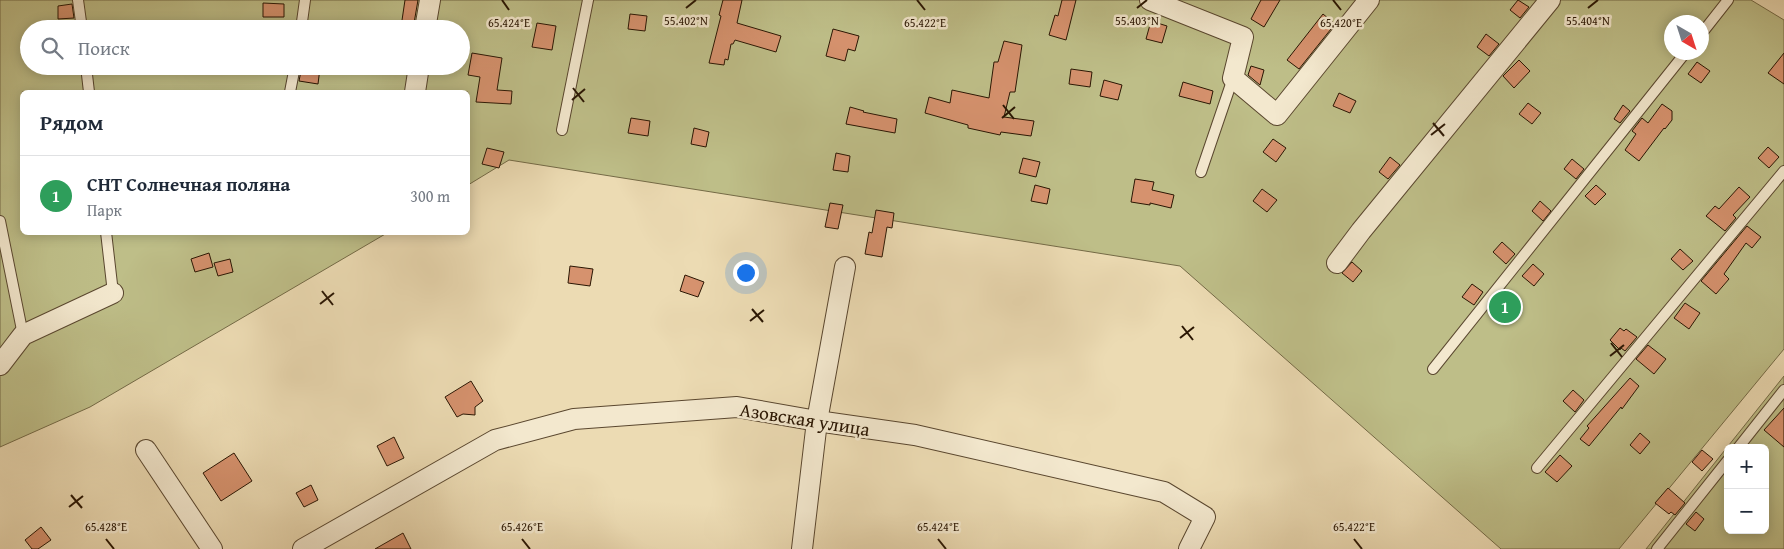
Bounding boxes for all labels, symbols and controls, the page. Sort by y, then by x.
text: 55.402°N [664,12,708,29]
text: 55.403°N [1115,12,1159,29]
text: 55.404°N [1566,12,1610,29]
text: 65.424°E [488,14,530,31]
text: 65.422°E [904,14,946,31]
text: 65.420°E [1320,14,1362,31]
north arrow [1664,15,1709,60]
search box [20,20,470,75]
icon: search [38,34,66,62]
text: Поиск [78,34,130,62]
text: Рядом [40,107,103,138]
text: СНТ Солнечная поляна [87,170,290,198]
text: 1 [52,184,60,208]
text: 300 m [410,184,450,208]
text: Парк [87,198,122,222]
your location [733,260,759,286]
pin: 1 [1489,288,1521,326]
street label: Азовская улица [738,395,872,443]
map controls [1724,444,1769,534]
button: + [1724,444,1769,489]
button: − [1724,489,1769,534]
text: 65.428°E [85,518,127,535]
text: 65.426°E [501,518,543,535]
text: 65.424°E [917,518,959,535]
text: 65.422°E [1333,518,1375,535]

